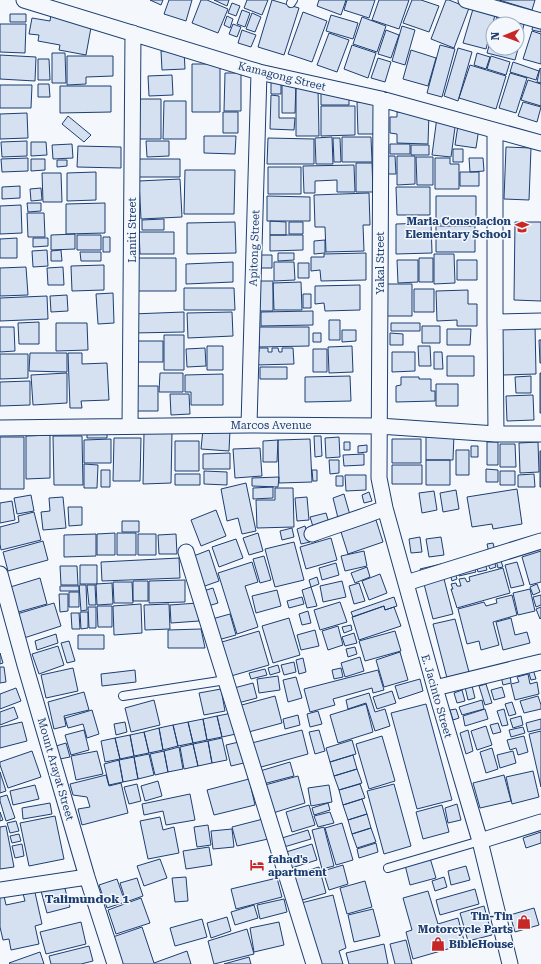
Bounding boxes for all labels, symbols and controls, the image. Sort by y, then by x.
north arrow [485,16,525,56]
text: N [489,31,502,41]
street label: Kamagong Street [237,59,327,94]
street label: Laniti Street [126,197,139,263]
street label: Apitong Street [247,209,262,287]
place label: Maria Consolacion Elementary School [405,215,512,241]
school or university icon: Maria Consolacion Elementary School [514,219,530,235]
street label: Yakal Street [374,232,387,294]
street label: Marcos Avenue [230,419,312,432]
street label: E. Jacinto Street [418,653,455,739]
street label: Mount Arayat Street [35,716,76,822]
place label: fahad's apartment [268,853,327,879]
hotel icon: fahad's apartment [249,857,265,873]
district label: Talimundok 1 [45,892,129,906]
place label: Tin-Tin Motorcycle Parts [418,910,514,936]
shop icon: Tin-Tin Motorcycle Parts [516,914,532,930]
shop icon: BibleHouse [430,936,446,952]
place label: BibleHouse [449,938,514,951]

